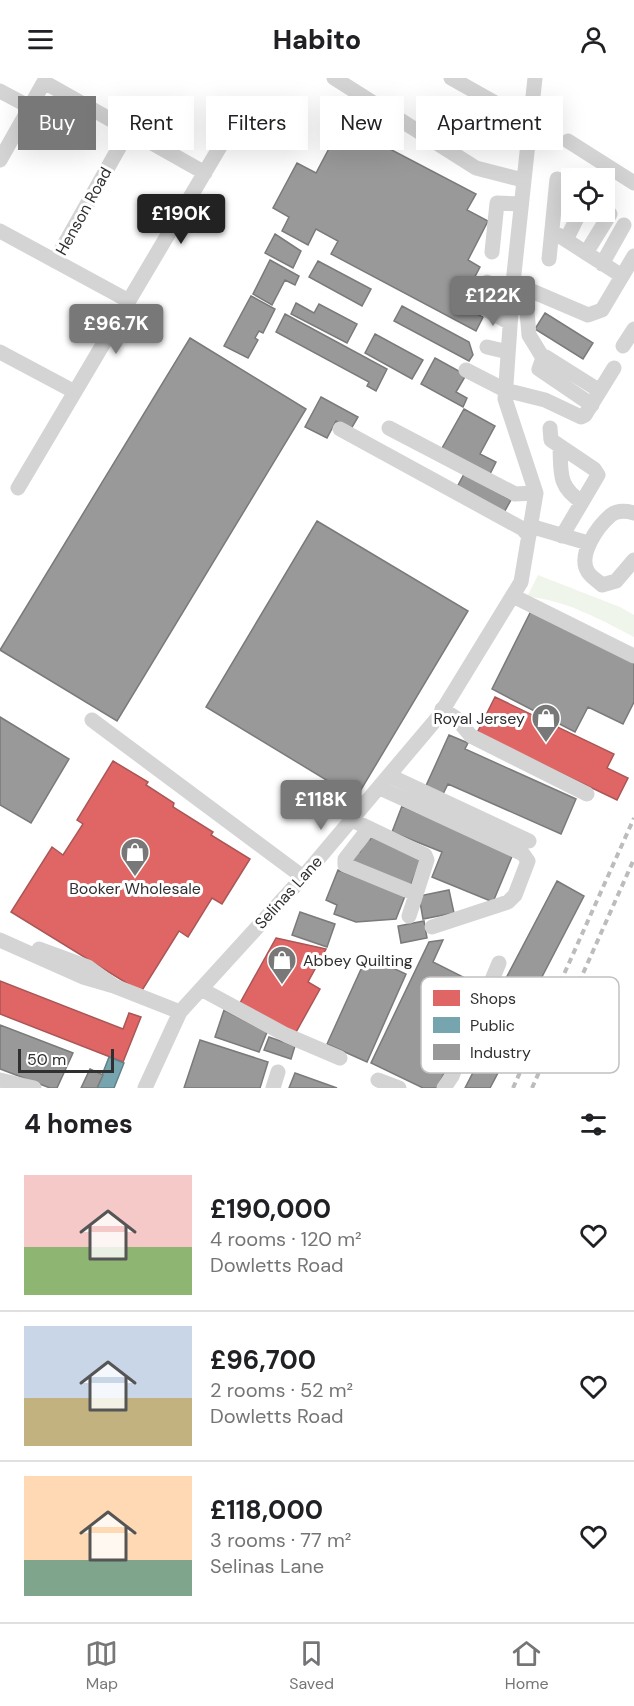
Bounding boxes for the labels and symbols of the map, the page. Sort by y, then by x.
street label: Henson Road [51,164,116,259]
pin: £190K [139,194,223,245]
pin: £122K [451,276,535,327]
pin: £96.7K [67,304,165,355]
shop icon: Royal Jersey [530,702,562,744]
place label: Royal Jersey [433,708,525,729]
pin: £118K [279,780,363,831]
shop icon: Booker Wholesale [119,836,151,878]
street label: Selinas Lane [250,851,327,933]
place label: Booker Wholesale [69,878,201,899]
shop icon: Abbey Quilting [266,944,298,986]
place label: Abbey Quilting [303,950,413,971]
legend [421,977,619,1073]
text: Shops [470,988,516,1009]
text: Public [470,1015,515,1036]
text: Industry [470,1042,531,1063]
scale bar [18,1046,114,1073]

